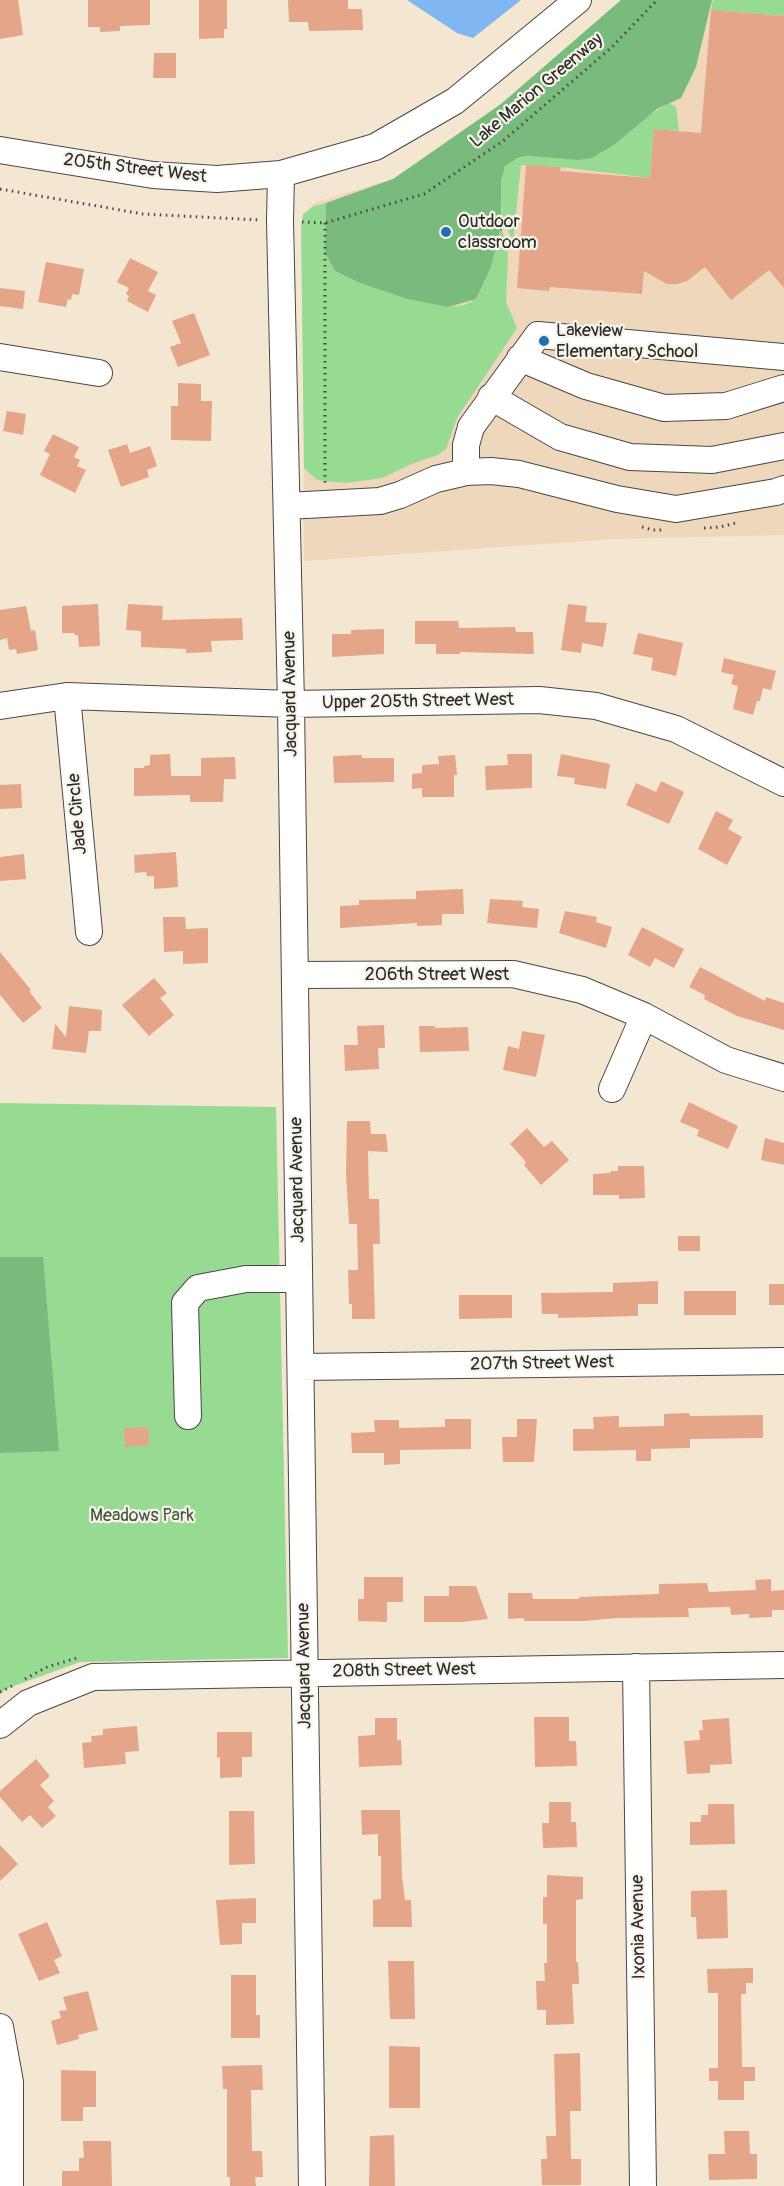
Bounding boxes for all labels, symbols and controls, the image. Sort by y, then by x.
street label: Lake Marion Greenway [466,29,608,153]
street label: 205th Street West [62,150,208,188]
place label: Outdoor classroom [458,211,537,254]
marker: Outdoor classroom [439,225,453,239]
place label: Lakeview Elementary School [556,320,698,362]
marker: Lakeview Elementary School [537,334,551,348]
street label: Jacquard Avenue [279,631,303,757]
street label: Upper 205th Street West [322,690,514,714]
street label: Jade Circle [64,772,92,856]
street label: 206th Street West [365,964,509,986]
street label: Jacquard Avenue [286,1117,310,1243]
street label: 207th Street West [470,1352,614,1376]
park label: Meadows Park [90,1505,194,1527]
street label: Jacquard Avenue [293,1603,317,1729]
street label: 208th Street West [332,1659,476,1683]
street label: Ixonia Avenue [627,1875,651,1979]

